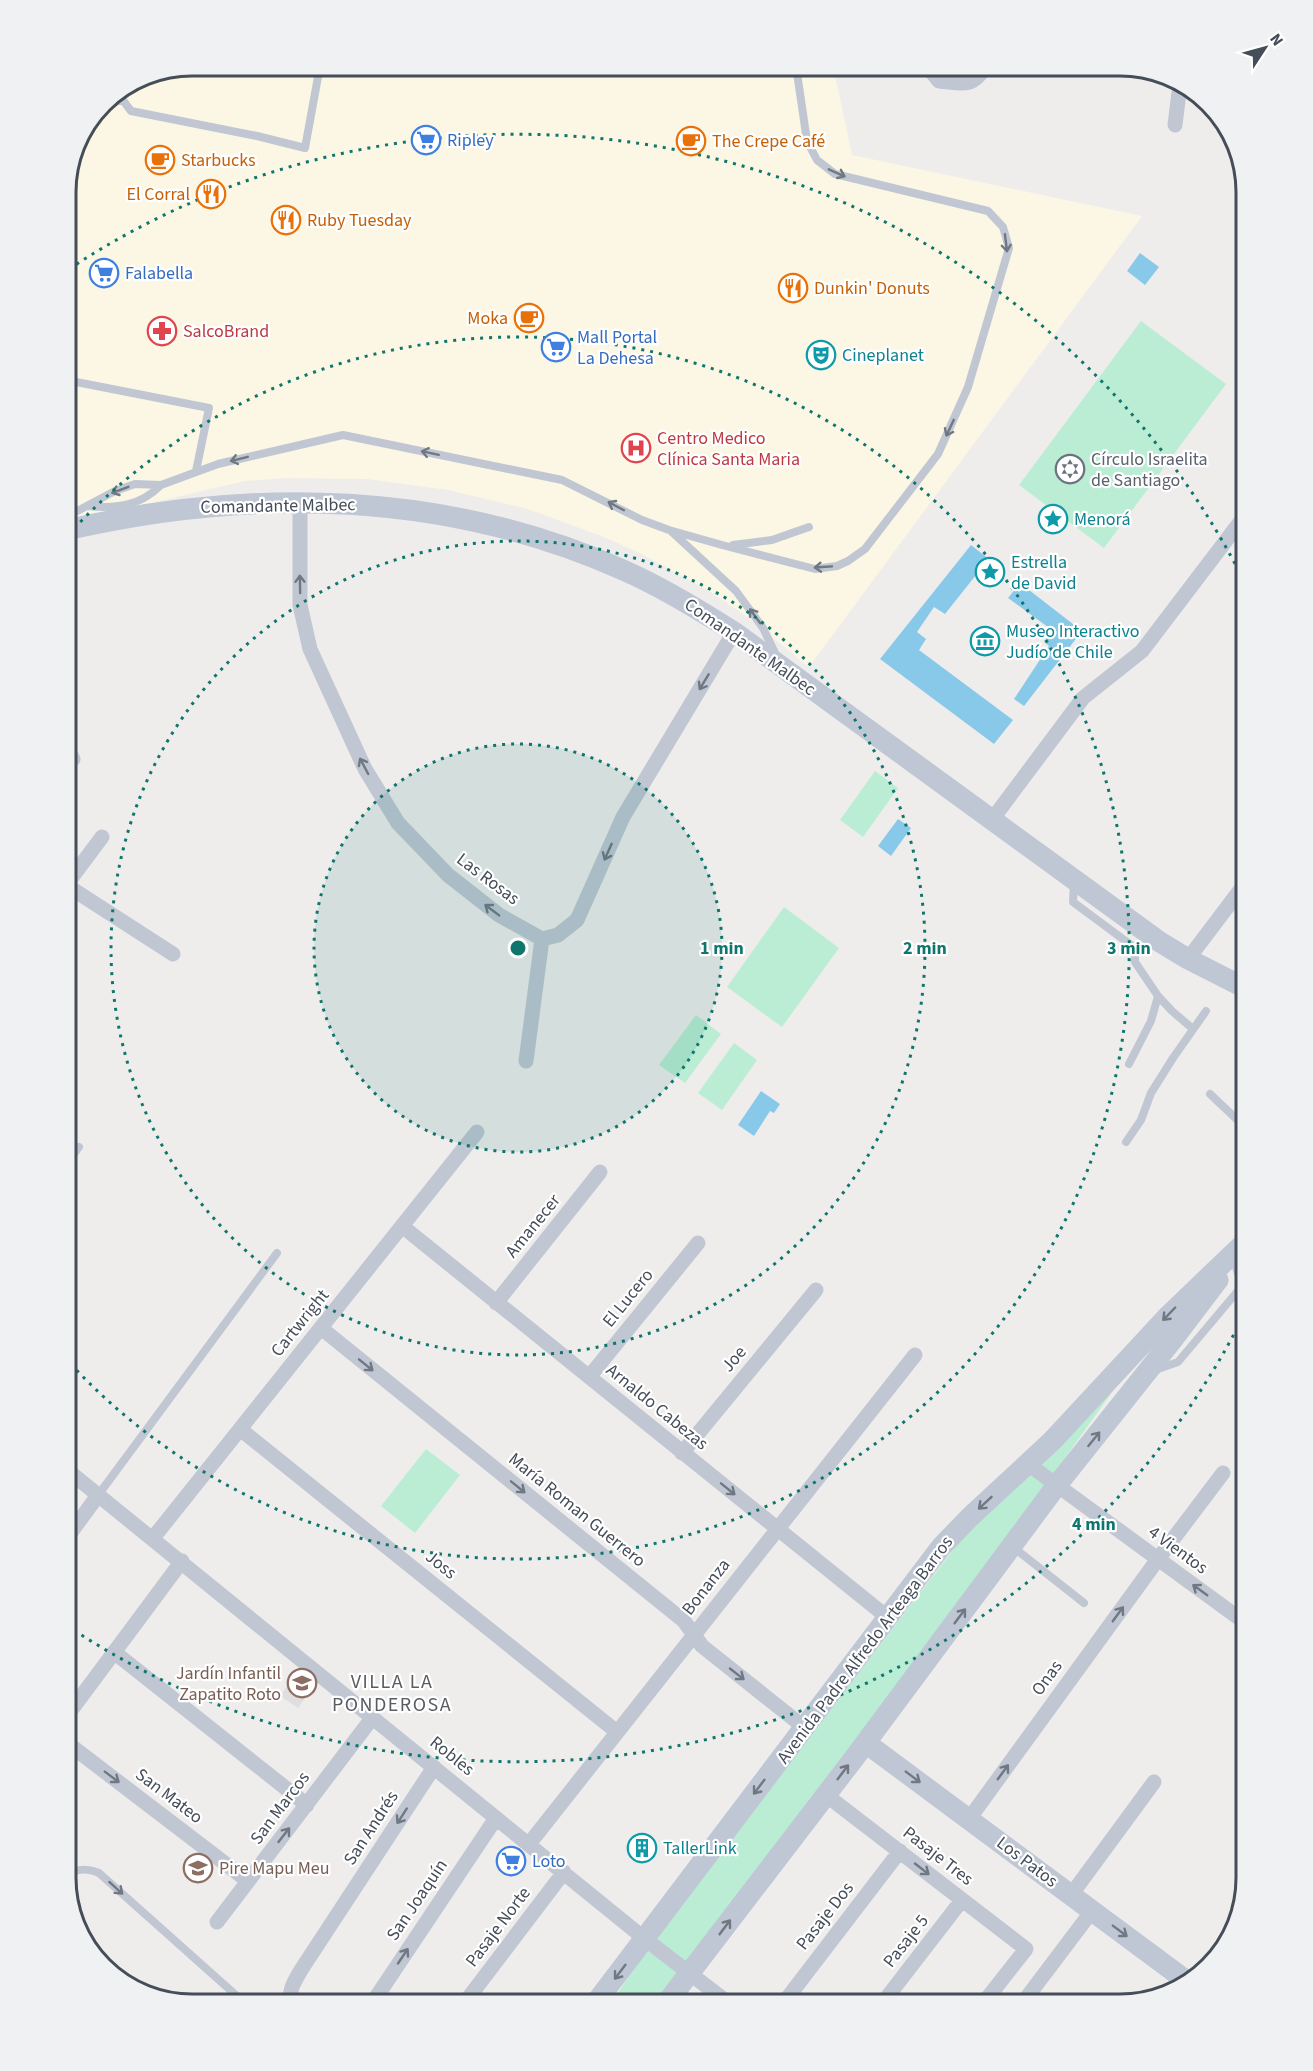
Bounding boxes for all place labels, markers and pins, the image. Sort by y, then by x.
supermarket icon: Ripley [410,124,442,156]
cafe icon: The Crepe Café [675,125,707,157]
place label: Ripley [447,128,494,153]
place label: The Crepe Café [712,129,825,154]
cafe icon: Starbucks [144,144,176,176]
place label: Starbucks [181,148,256,173]
restaurant icon: El Corral [195,178,227,210]
place label: El Corral [127,182,190,207]
restaurant icon: Ruby Tuesday [270,204,302,236]
place label: Ruby Tuesday [307,208,412,233]
supermarket icon: Falabella [88,257,120,289]
place label: Falabella [125,261,193,286]
restaurant icon: Dunkin' Donuts [777,272,809,304]
place label: Dunkin' Donuts [814,276,930,301]
cafe icon: Moka [513,302,545,334]
place label: Moka [467,306,508,331]
pharmacy icon: SalcoBrand [146,315,178,347]
place label: SalcoBrand [183,319,269,344]
place label: Mall Portal La Dehesa [577,325,657,371]
supermarket icon: Mall Portal La Dehesa [540,331,572,363]
theatre icon: Cineplanet [805,339,837,371]
place label: Cineplanet [842,343,924,368]
place label: Centro Medico Clínica Santa Maria [657,426,800,472]
hospital icon: Centro Medico Clínica Santa Maria [620,432,652,464]
place label: Círculo Israelita de Santiago [1091,447,1208,493]
synagogue icon: Círculo Israelita de Santiago [1054,453,1086,485]
place icon: Menorá [1037,503,1069,535]
place label: Menorá [1074,507,1131,532]
place label: Estrella de David [1011,550,1076,596]
place icon: Estrella de David [974,556,1006,588]
place label: Museo Interactivo Judío de Chile [1006,619,1140,665]
museum icon: Museo Interactivo Judío de Chile [969,625,1001,657]
centre of rings [508,938,528,958]
place label: Jardín Infantil Zapatito Roto [176,1661,281,1707]
school or university icon: Jardín Infantil Zapatito Roto [286,1667,318,1699]
building icon: TallerLink [626,1832,658,1864]
place label: TallerLink [663,1836,737,1861]
supermarket icon: Loto [495,1845,527,1877]
place label: Loto [532,1849,566,1874]
school or university icon: Pire Mapu Meu [182,1852,214,1884]
place label: Pire Mapu Meu [219,1856,330,1881]

